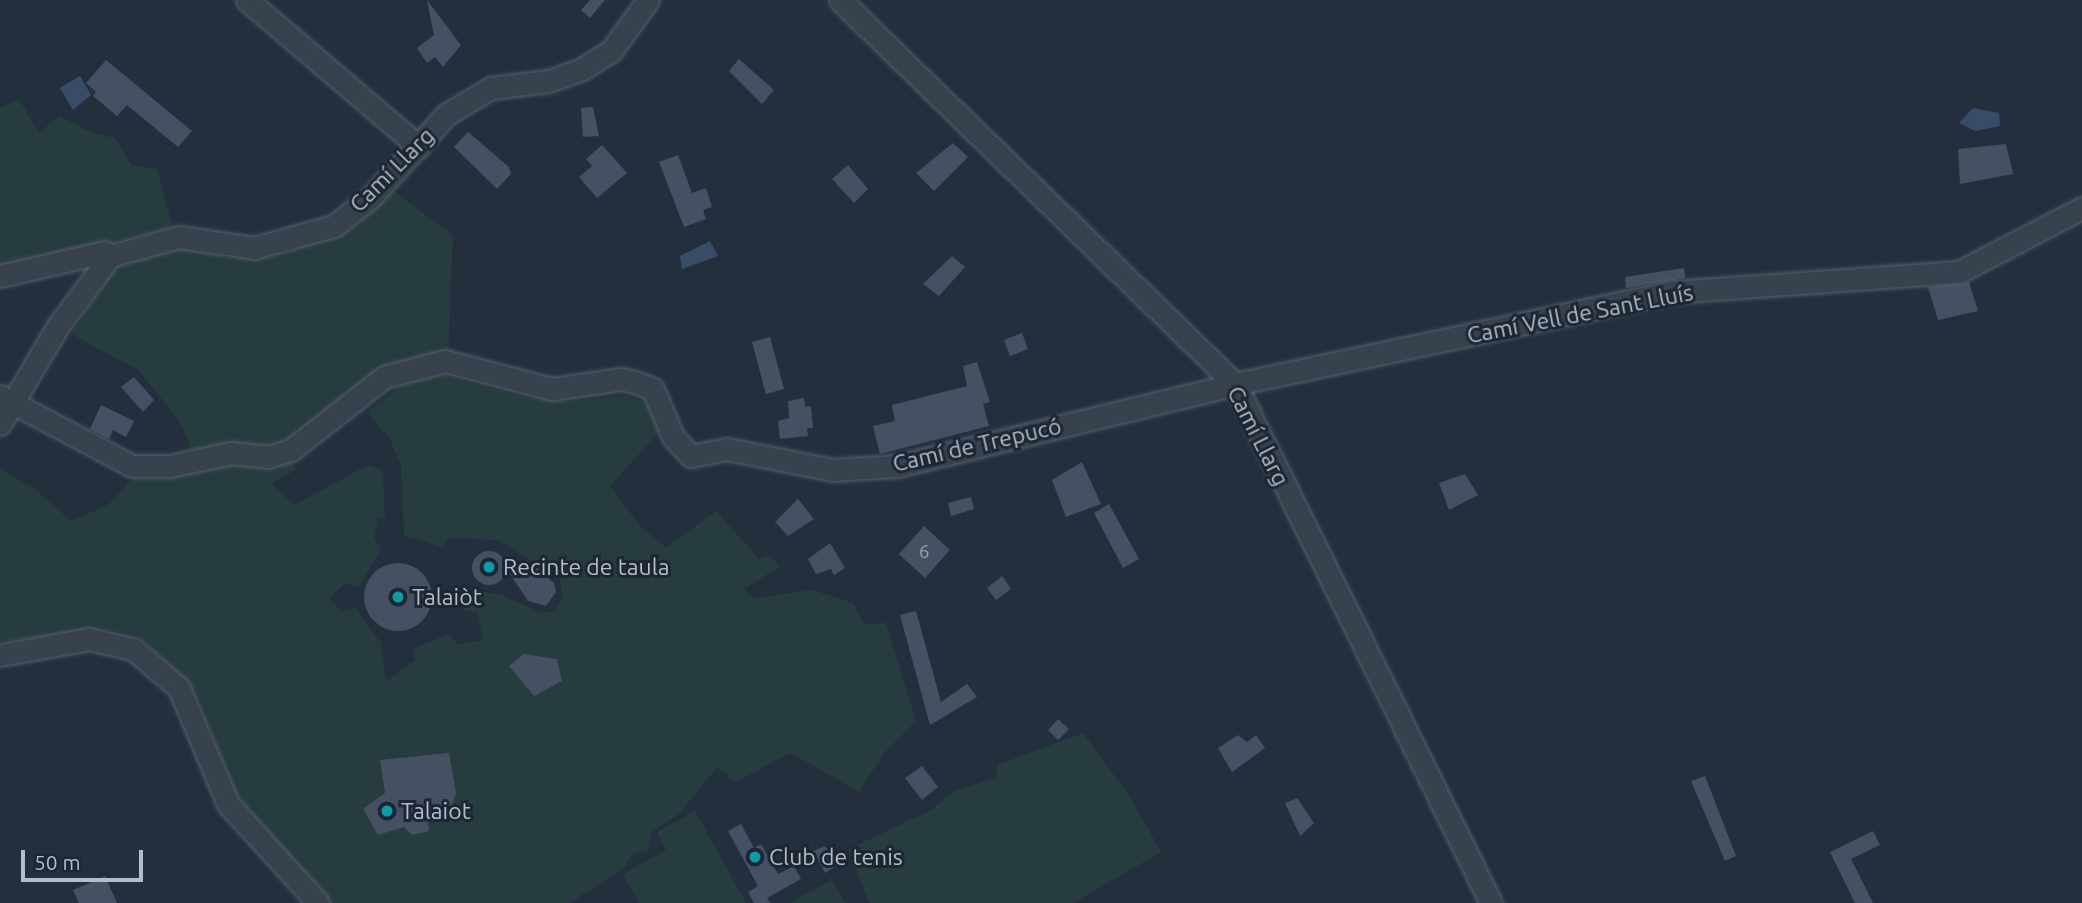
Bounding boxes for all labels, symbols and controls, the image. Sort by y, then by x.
street label: Camí Llarg [344,122,440,218]
street label: Camí Vell de Sant Lluís [1465,279,1695,349]
street label: Camí Llarg [1221,382,1295,490]
street label: Camí de Trepucó [890,412,1064,478]
house number: 6 [919,541,929,563]
place label: Recinte de taula [503,553,670,581]
marker: Recinte de taula [481,559,497,575]
place label: Talaiòt [412,583,482,611]
marker: Talaiòt [390,589,406,605]
place label: Talaiot [401,797,471,825]
marker: Talaiot [379,803,395,819]
scale bar [24,836,147,880]
place label: Club de tenis [769,843,903,871]
marker: Club de tenis [747,849,763,865]
text: 50 m [34,850,81,874]

